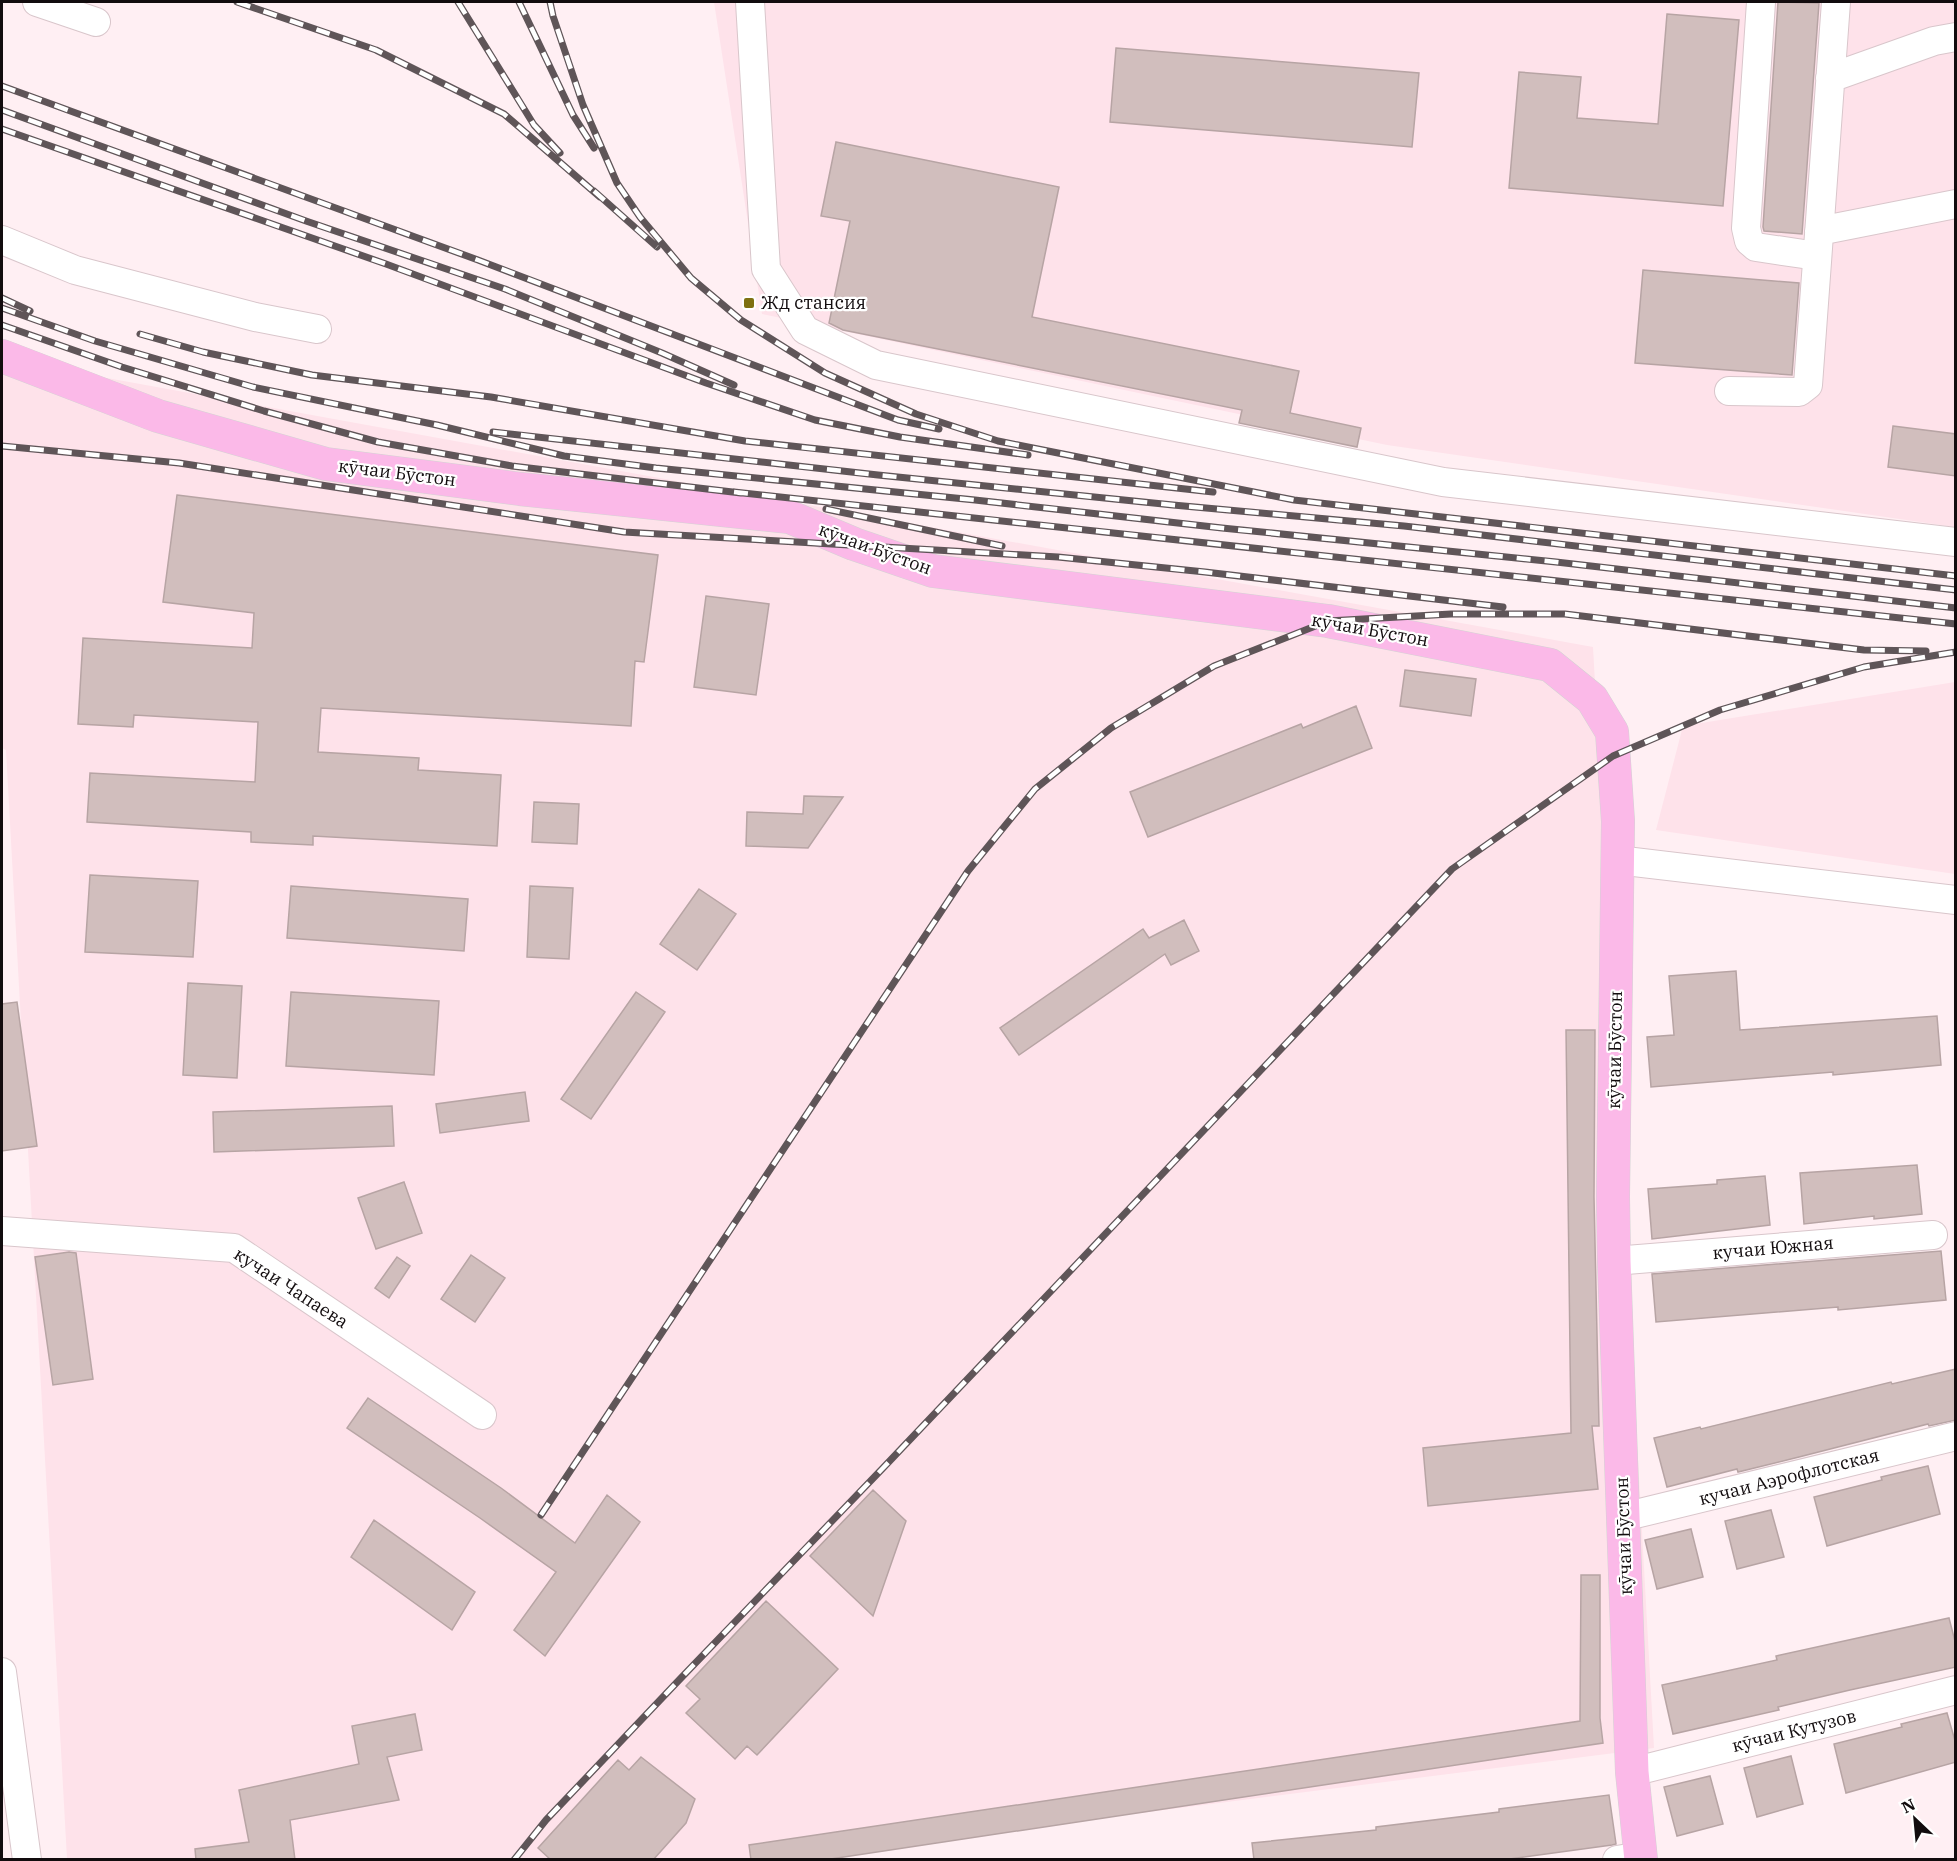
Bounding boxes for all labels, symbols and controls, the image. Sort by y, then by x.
place label: Жд стансия [761,291,866,314]
marker: Жд стансия [742,296,756,310]
street label: кӯчаи Бӯстон [337,454,457,491]
street label: кӯчаи Бӯстон [816,517,935,580]
street label: кӯчаи Бӯстон [1310,608,1430,651]
street label: кӯчаи Бӯстон [1602,991,1627,1109]
street label: кучаи Южная [1711,1231,1835,1264]
street label: кучаи Чапаева [230,1242,353,1333]
street label: кучаи Аэрофлотская [1696,1443,1881,1510]
street label: кӯчаи Бӯстон [1610,1476,1637,1596]
street label: кӯчаи Кутузов [1729,1704,1858,1757]
north arrow [1885,1789,1945,1849]
text: N [1898,1794,1918,1817]

